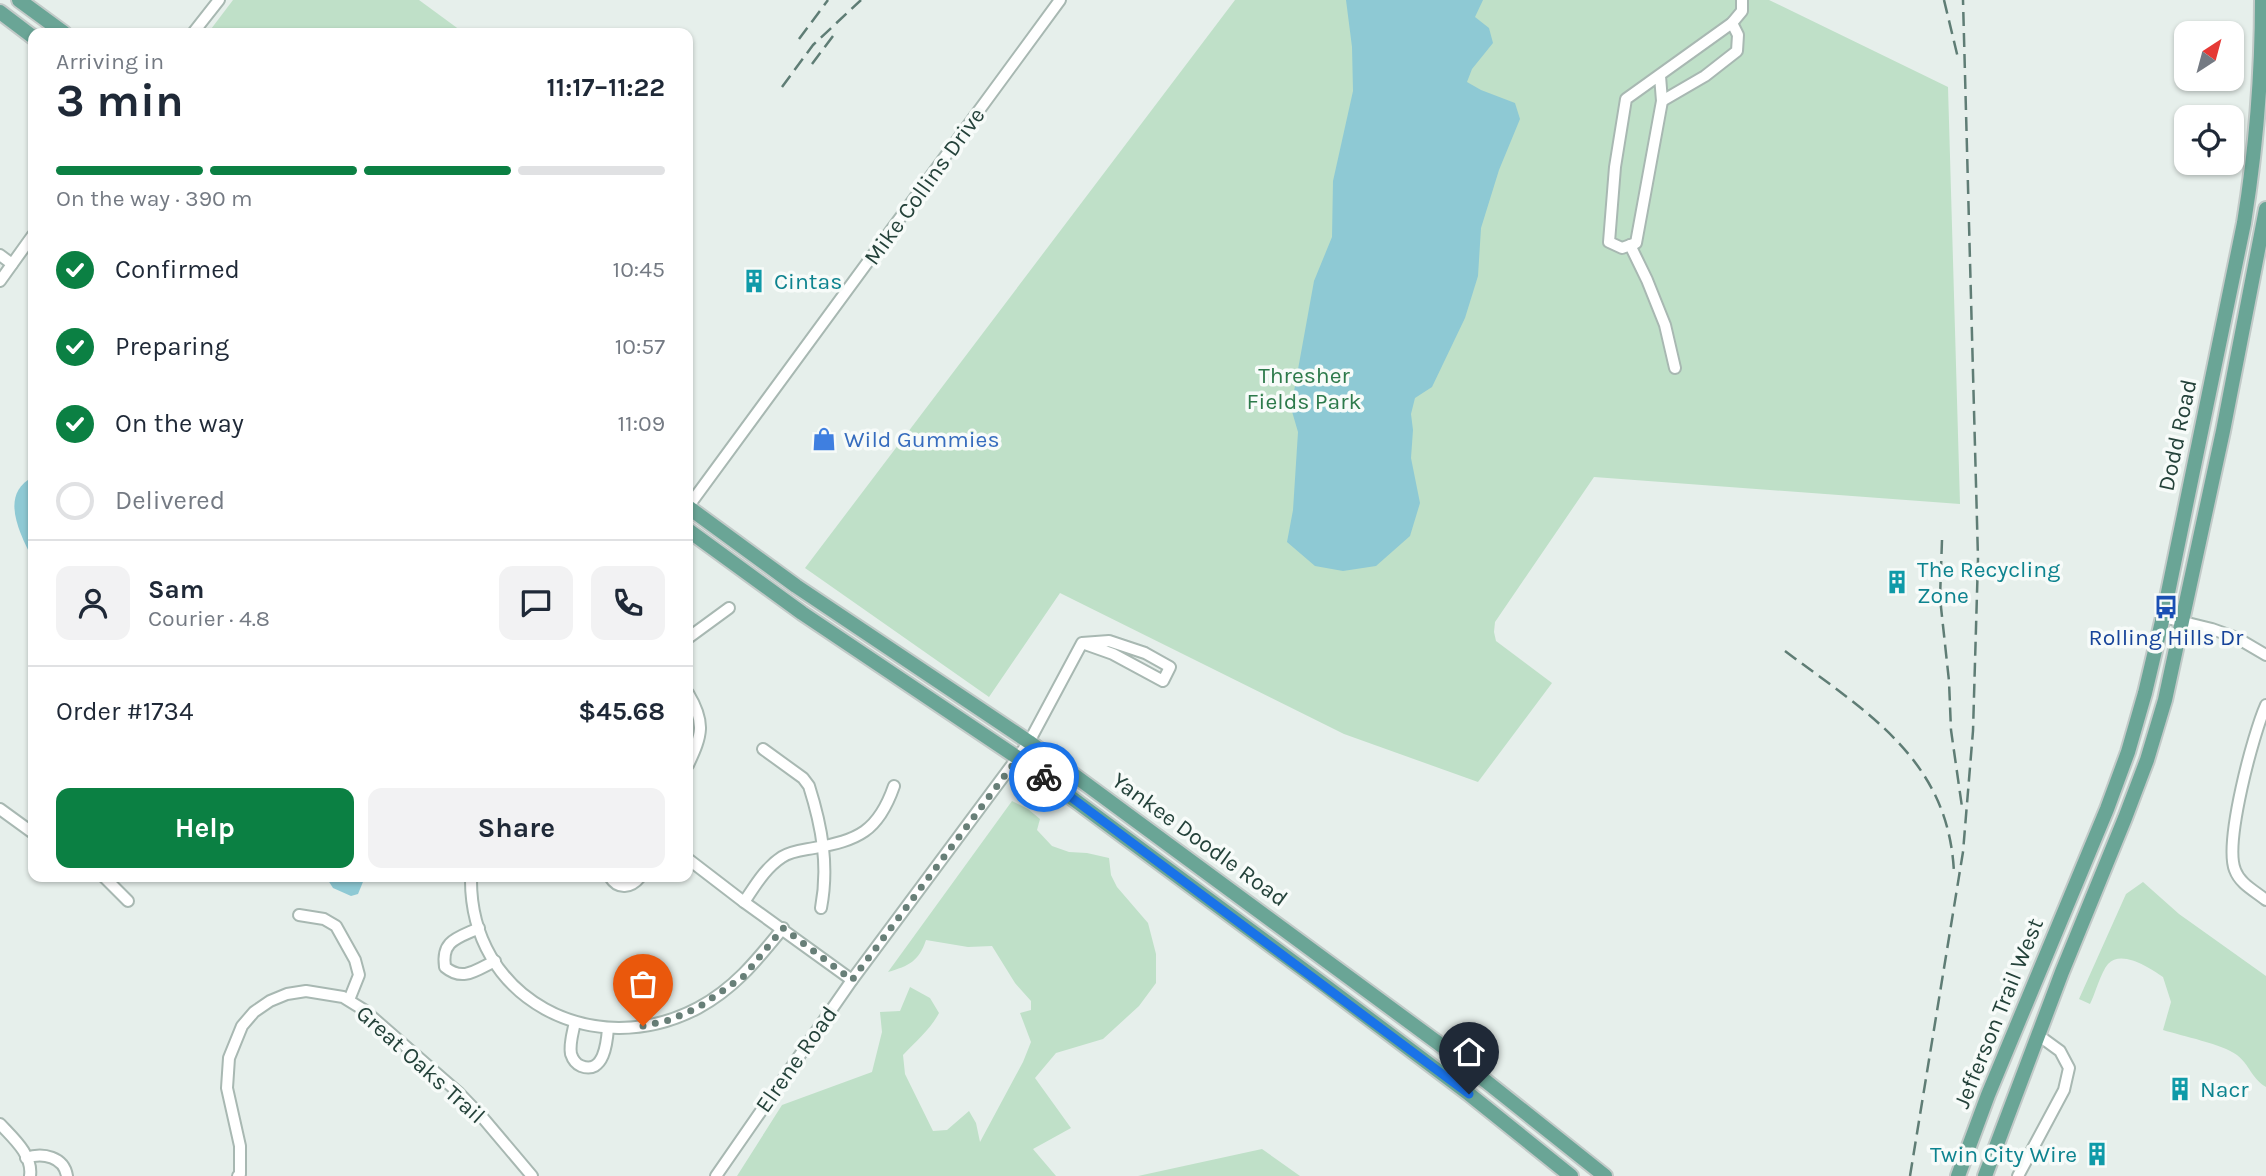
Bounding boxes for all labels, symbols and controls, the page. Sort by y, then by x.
north arrow [2174,21,2244,91]
map controls [2174,21,2244,175]
text: Arriving in [56,48,164,75]
text: 11:17–11:22 [547,72,665,103]
text: 3 min [56,74,184,128]
street label: Mike Collins Drive [858,102,991,270]
button: locate [2174,105,2244,175]
text: On the way · 390 m [56,185,253,212]
icon: check [56,251,94,289]
text: Confirmed [115,254,240,285]
text: 10:45 [613,256,665,283]
building icon: Cintas [740,267,768,295]
place label: Cintas [774,268,842,295]
icon: check [56,328,94,366]
text: Preparing [115,331,229,362]
text: 10:57 [615,333,665,360]
park label: Thresher Fields Park [1247,362,1362,415]
street label: Dodd Road [2152,377,2202,493]
icon: check [56,405,94,443]
text: On the way [115,408,244,439]
text: 11:09 [618,410,665,437]
shop icon: Wild Gummies [810,425,838,453]
place label: Wild Gummies [844,426,999,453]
text: Delivered [115,485,225,516]
place label: The Recycling Zone [1917,556,2060,609]
button: person [56,566,130,640]
button: chat [499,566,573,640]
button: phone [591,566,665,640]
building icon: The Recycling Zone [1883,568,1911,596]
text: Sam [148,574,204,605]
bus stop icon: Rolling Hills Dr [2152,593,2180,621]
text: Courier · 4.8 [148,605,270,632]
place label: Rolling Hills Dr [2089,624,2244,651]
text: Order #1734 [56,696,193,727]
text: $45.68 [578,696,665,727]
courier [1009,742,1079,812]
icon: bike [1025,758,1063,796]
street label: Yankee Doodle Road [1107,767,1293,912]
button: Help [56,788,354,868]
button: Share [368,788,665,868]
street label: Jefferson Trail West [1948,914,2049,1112]
pin [613,954,673,1026]
icon: bag [624,965,662,1003]
street label: Great Oaks Trail [351,1000,491,1129]
street label: Elrene Road [750,1001,843,1118]
pin [1439,1022,1499,1094]
icon: home [1450,1033,1488,1071]
building icon: Nacr [2166,1075,2194,1103]
place label: Nacr [2200,1076,2249,1103]
building icon: Twin City Wire [2083,1140,2111,1168]
place label: Twin City Wire [1930,1141,2077,1168]

